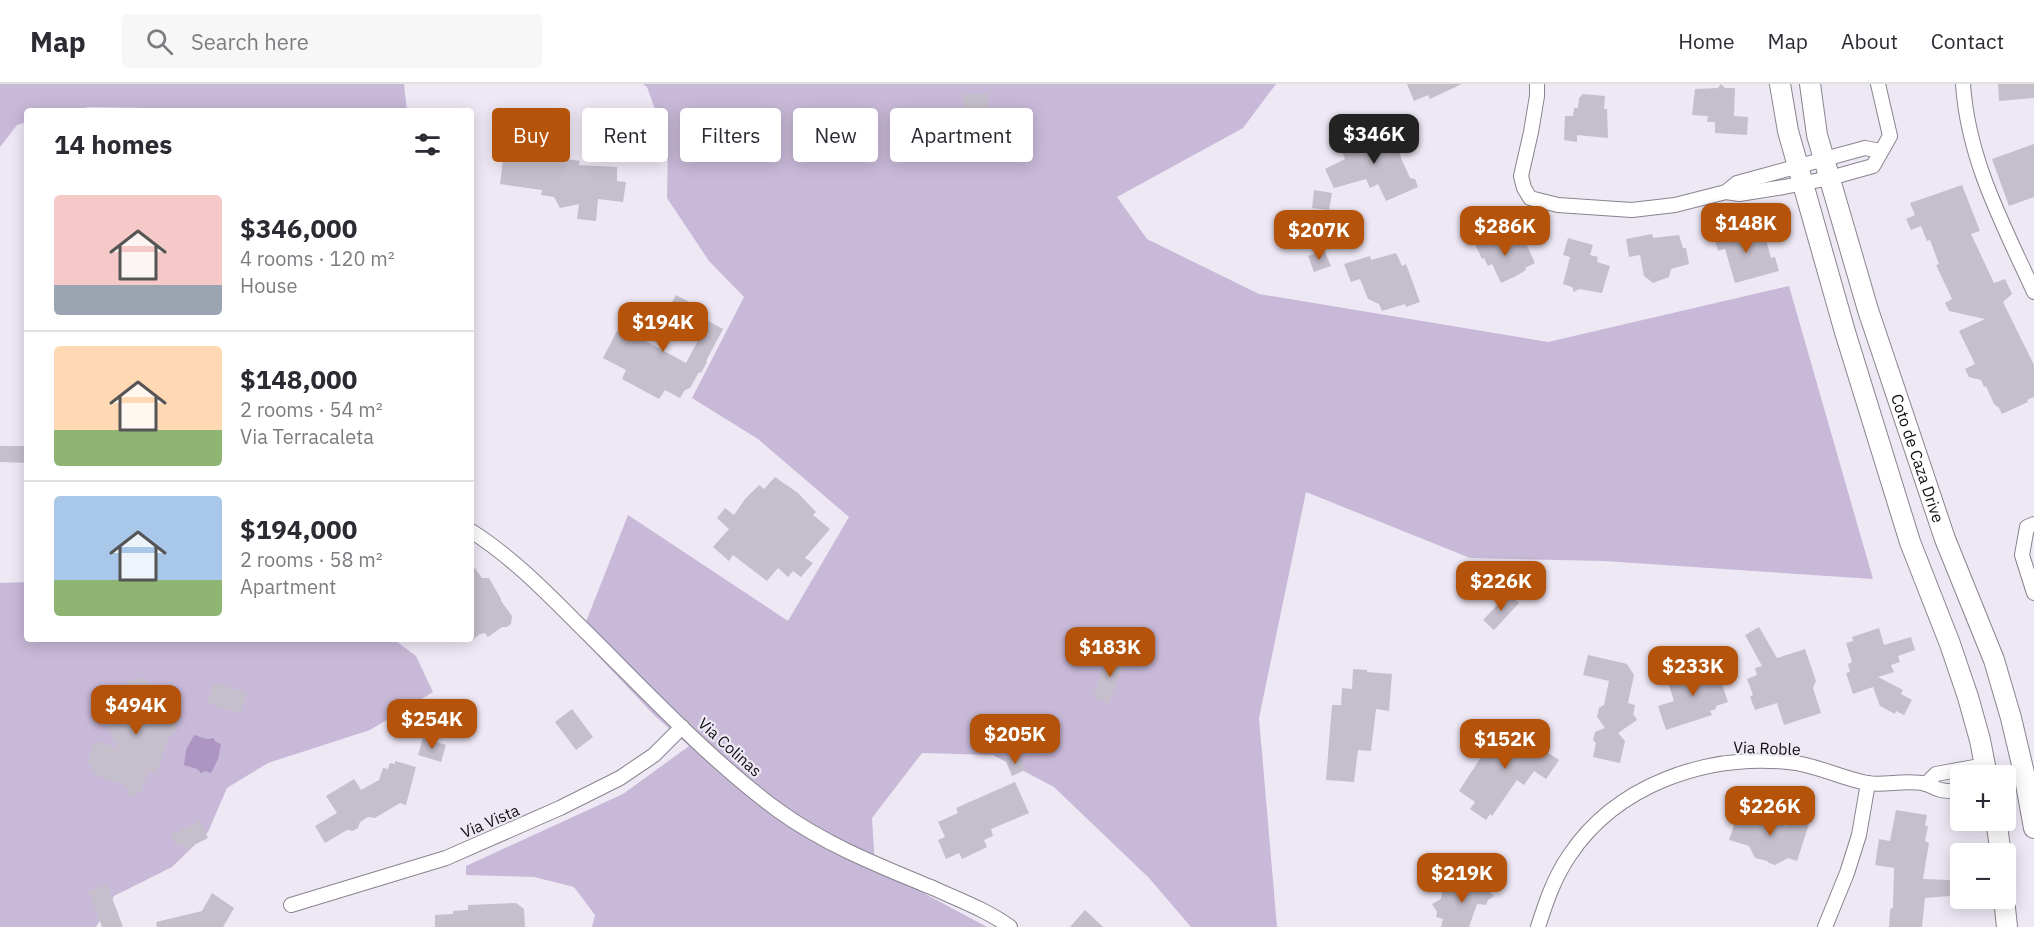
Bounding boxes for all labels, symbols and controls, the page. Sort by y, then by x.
search box [122,14,542,68]
text: Map [30,23,86,60]
icon: search [143,25,176,58]
text: Search here [191,27,309,56]
text: Home [1678,27,1735,55]
text: Map [1768,27,1808,55]
text: About [1841,27,1898,55]
text: Contact [1931,27,2004,55]
chip: Buy [492,108,570,162]
chip: Rent [582,108,668,162]
chip: Filters [680,108,781,162]
chip: New [793,108,878,162]
chip: Apartment [890,108,1033,162]
pin: $346K [1332,114,1416,165]
text: $346K [1343,120,1405,147]
text: 14 homes [54,127,172,161]
icon: filters [411,128,444,161]
pin: $148K [1704,203,1788,254]
pin: $286K [1463,206,1547,257]
text: $148K [1715,209,1777,236]
pin: $207K [1277,210,1361,261]
text: $346,000 [240,211,357,245]
text: $286K [1474,212,1536,239]
text: $207K [1288,216,1350,243]
icon: home [102,219,174,291]
text: 4 rooms · 120 m² [240,245,395,272]
text: House [240,272,297,299]
pin: $194K [621,302,705,353]
text: $194K [632,308,694,335]
text: $148,000 [240,362,357,396]
icon: home [102,370,174,442]
street label: Coto de Caza Drive [1887,391,1949,525]
text: 2 rooms · 54 m² [240,396,383,423]
text: Via Terracaleta [240,423,374,450]
text: $194,000 [240,512,357,546]
icon: home [102,520,174,592]
text: 2 rooms · 58 m² [240,546,383,573]
pin: $226K [1459,561,1543,612]
text: $226K [1470,567,1532,594]
text: Apartment [240,573,336,600]
pin: $183K [1068,627,1152,678]
text: $183K [1079,633,1141,660]
pin: $233K [1651,646,1735,697]
text: $233K [1662,652,1724,679]
pin: $494K [94,685,178,736]
text: $494K [105,691,167,718]
pin: $254K [390,699,474,750]
text: $254K [401,705,463,732]
street label: Via Colinas [694,713,766,781]
pin: $205K [973,714,1057,765]
pin: $152K [1463,719,1547,770]
text: $205K [984,720,1046,747]
text: $152K [1474,725,1536,752]
street label: Via Roble [1733,737,1801,759]
map controls [1950,765,2016,909]
button: + [1950,765,2016,831]
pin: $226K [1728,786,1812,837]
text: $226K [1739,792,1801,819]
street label: Via Vista [458,800,523,842]
button: − [1950,843,2016,909]
pin: $219K [1420,853,1504,904]
text: $219K [1431,859,1493,886]

